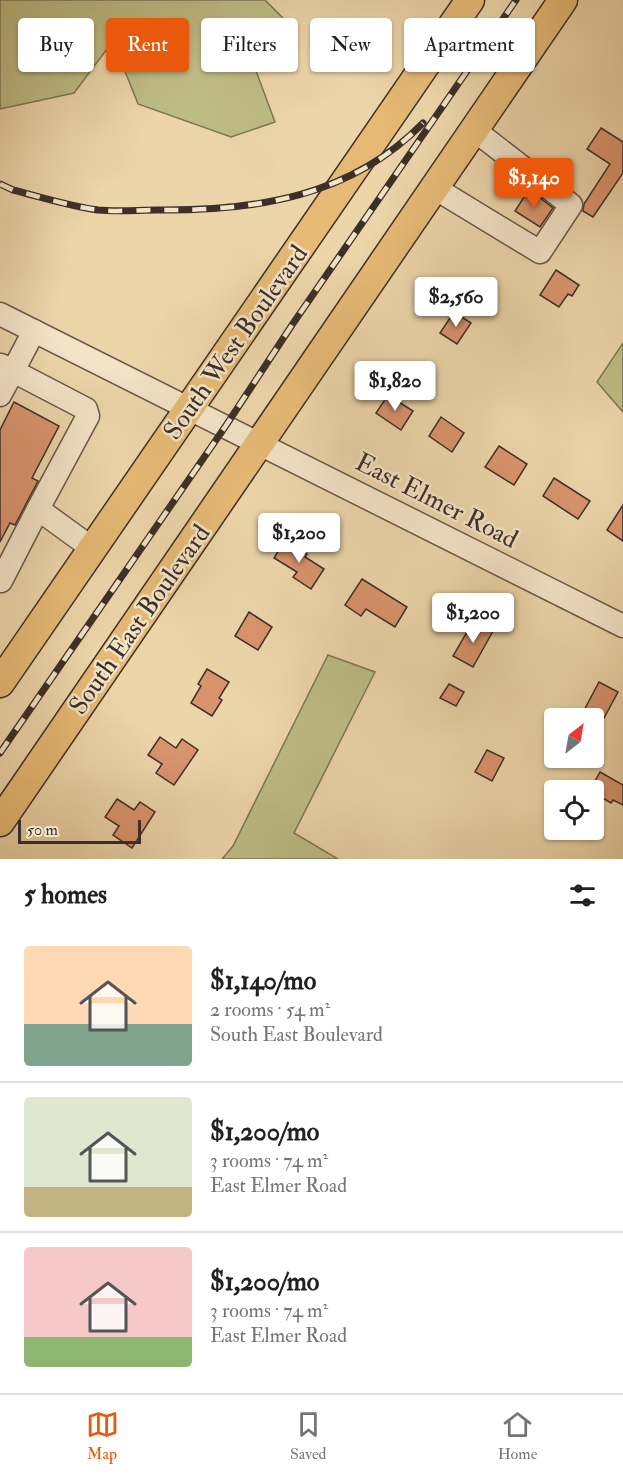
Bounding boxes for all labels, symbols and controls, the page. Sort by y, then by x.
chip: Buy [18,18,94,72]
chip: Rent [106,18,189,72]
chip: Filters [201,18,298,72]
chip: New [310,18,392,72]
chip: Apartment [404,18,535,72]
pin: $1,140 [485,158,583,209]
text: $1,140 [508,165,560,190]
street label: South West Boulevard [157,239,315,446]
pin: $2,560 [407,277,505,328]
text: $2,560 [429,284,483,309]
pin: $1,820 [346,361,444,412]
text: $1,820 [369,368,422,393]
street label: East Elmer Road [350,446,523,556]
pin: $1,200 [250,513,348,564]
street label: South East Boulevard [62,518,217,721]
text: $1,200 [272,520,326,545]
pin: $1,200 [424,593,522,644]
text: $1,200 [446,600,500,625]
north arrow [544,708,604,768]
map controls [544,708,604,840]
button: locate [544,780,604,840]
scale bar [18,817,141,844]
text: 50 m [27,820,58,840]
text: 5 homes [24,879,107,911]
icon: filters [566,879,599,912]
text: $1,140/mo [210,965,316,997]
icon: home [72,970,144,1042]
text: 2 rooms · 54 m² [210,997,330,1022]
text: South East Boulevard [210,1022,383,1047]
text: $1,200/mo [210,1116,319,1148]
icon: home [72,1121,144,1193]
text: 3 rooms · 74 m² [210,1148,328,1173]
text: East Elmer Road [210,1173,347,1198]
text: $1,200/mo [210,1266,319,1298]
icon: home [72,1271,144,1343]
text: 3 rooms · 74 m² [210,1298,328,1323]
text: East Elmer Road [210,1323,347,1348]
tab: Map [86,1408,119,1464]
tab: Saved [290,1408,326,1464]
tab: Home [498,1408,537,1464]

